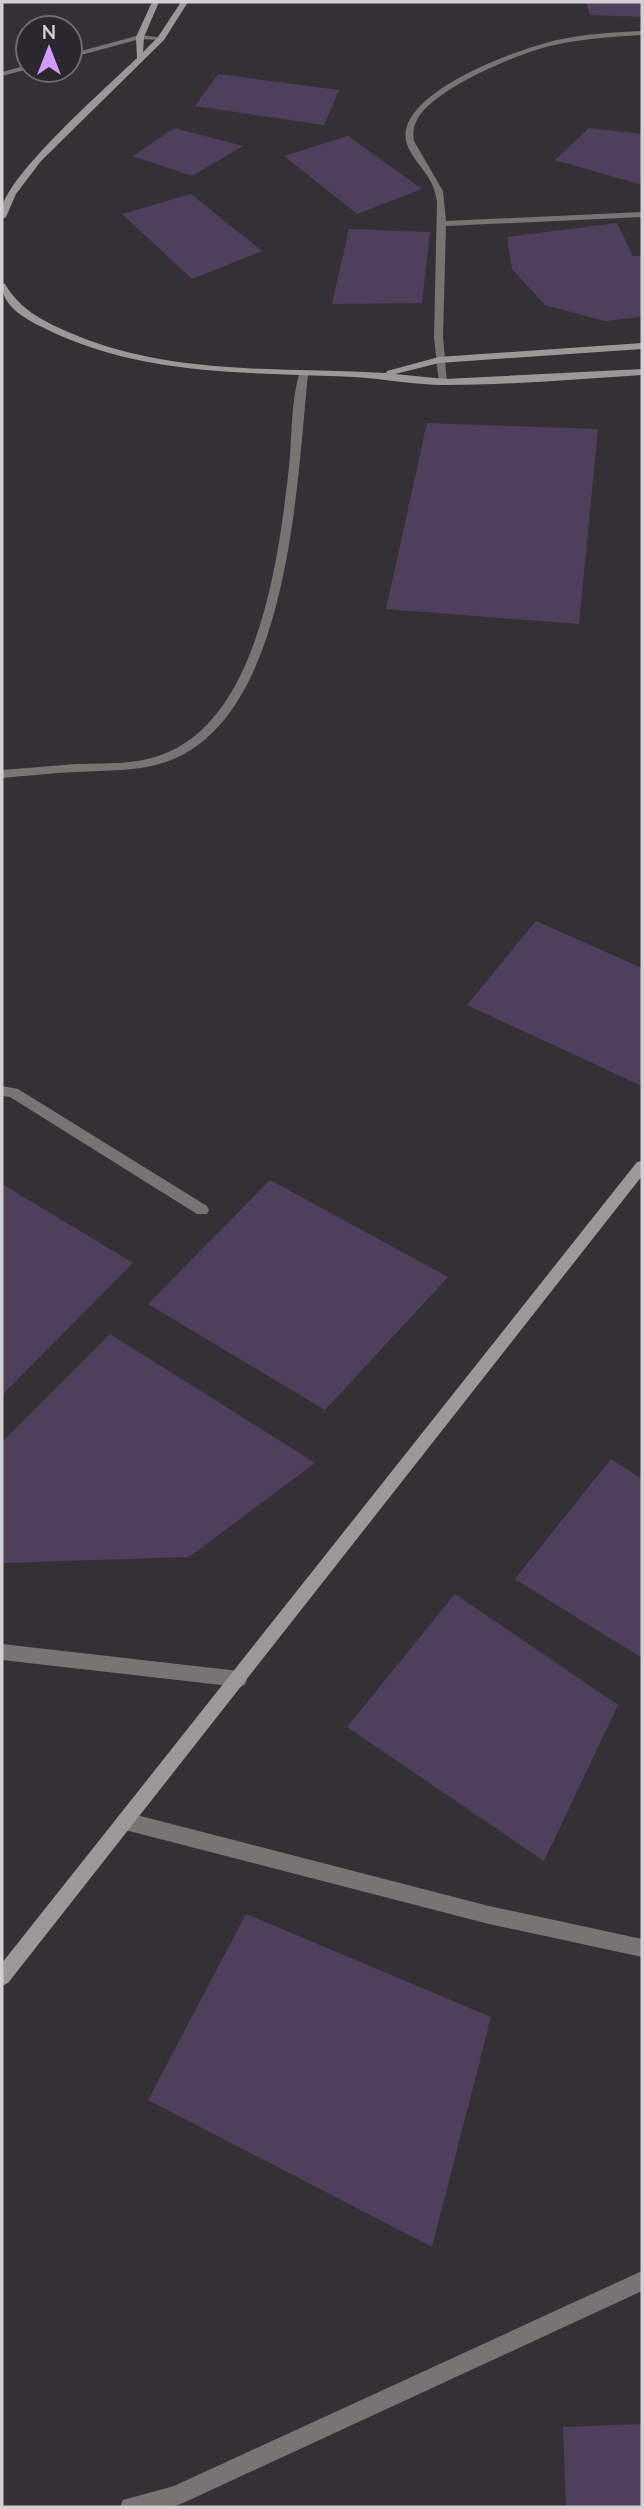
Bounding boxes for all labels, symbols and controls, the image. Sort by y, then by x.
north arrow [14,14,84,84]
text: N [42,20,56,44]

